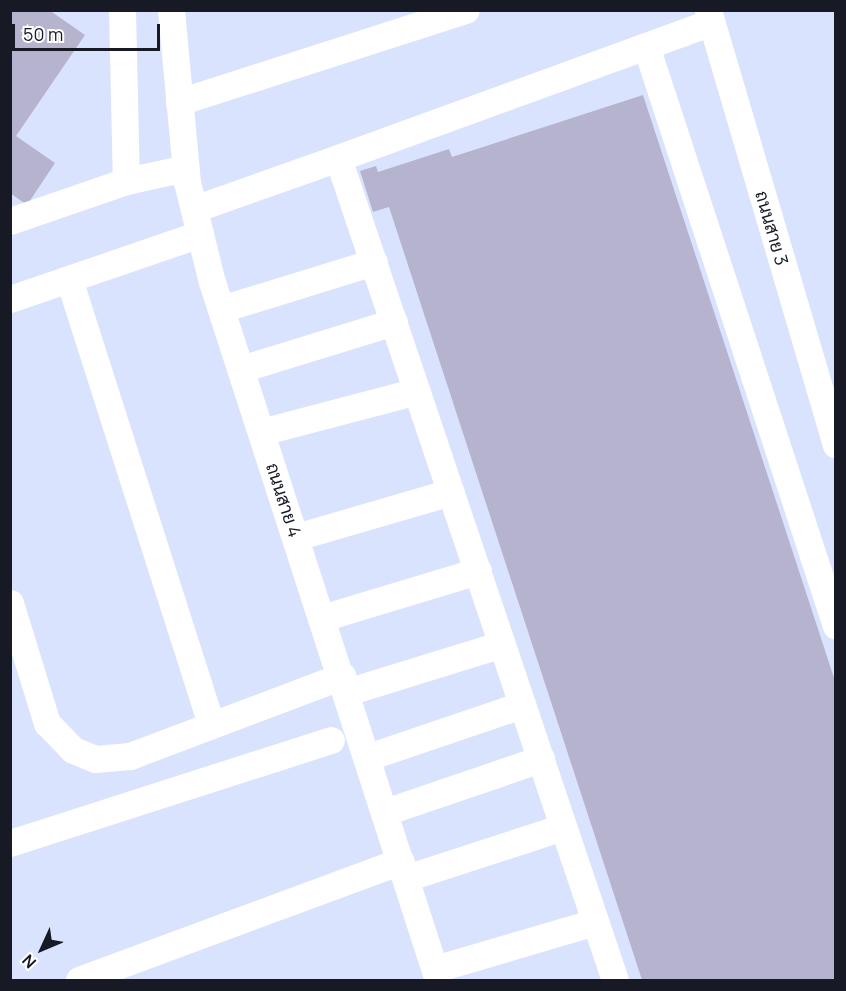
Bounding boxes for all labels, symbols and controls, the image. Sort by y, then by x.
scale bar [15,12,164,50]
text: 50 m [23,22,63,46]
street label: ถนนสาย 3 [751,188,793,268]
street label: ถนนสาย 4 [262,460,306,540]
north arrow [12,919,72,979]
text: N [17,950,41,973]

